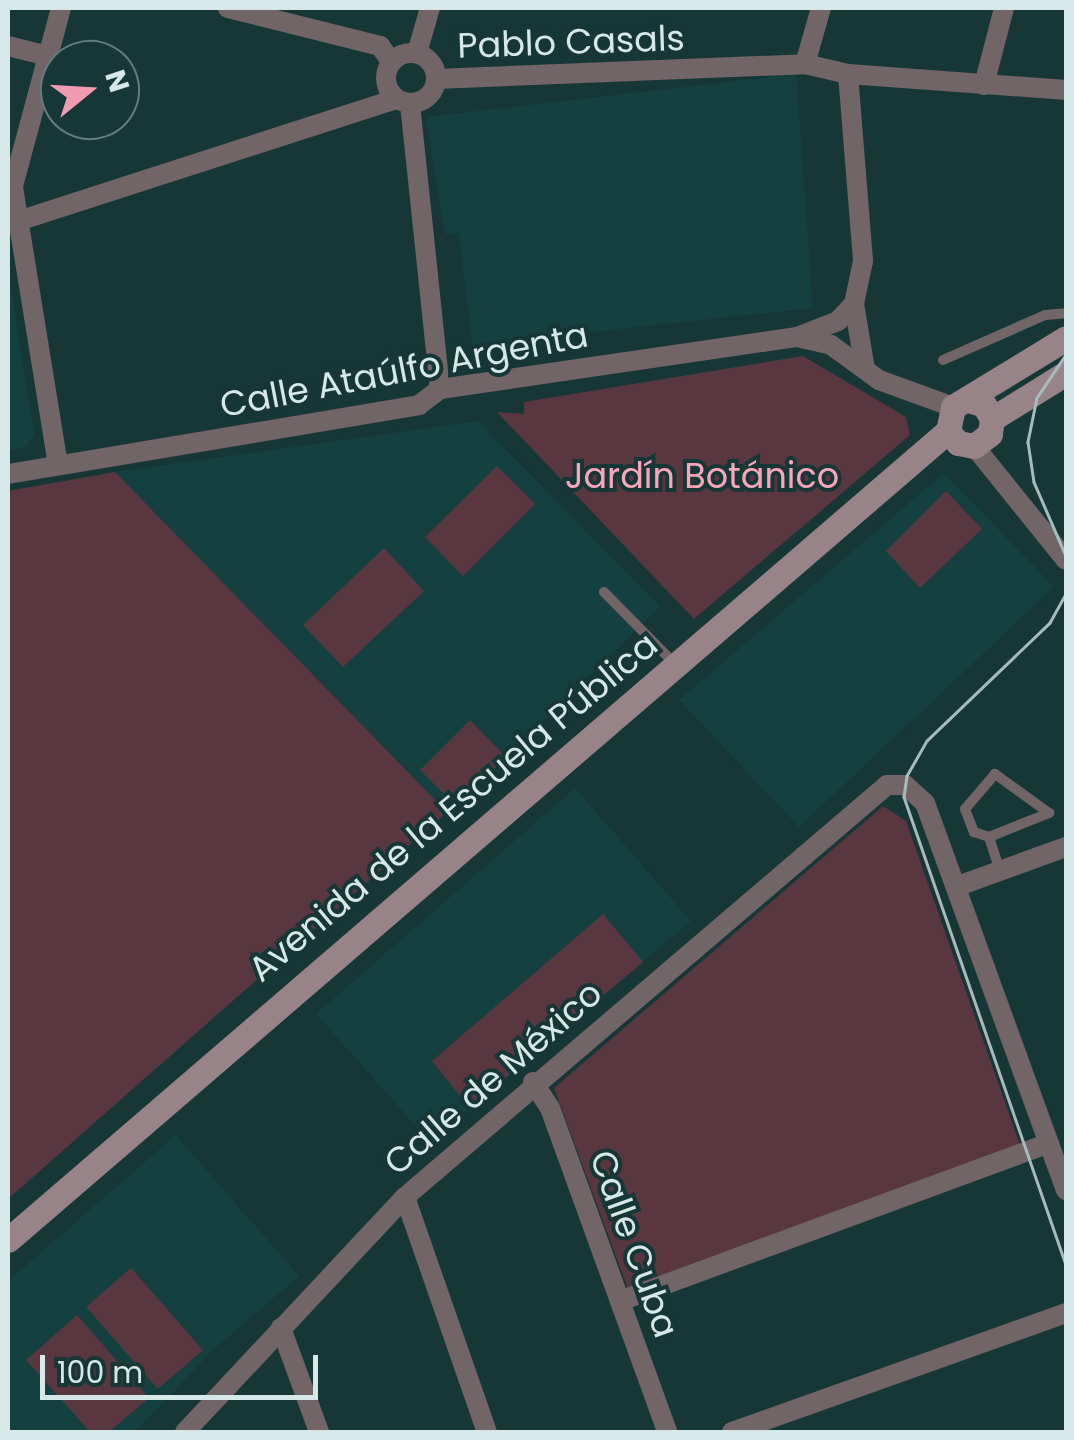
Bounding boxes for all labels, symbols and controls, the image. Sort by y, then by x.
street label: Pablo Casals [457,17,685,67]
north arrow [40,40,140,140]
text: N [95,65,139,97]
street label: Calle Ataúlfo Argenta [216,314,592,426]
park label: Jardín Botánico [565,455,839,497]
street label: Avenida de la Escuela Pública [240,624,666,990]
street label: Calle de México [376,972,610,1184]
street label: Calle Cuba [581,1145,687,1343]
scale bar [45,1335,322,1397]
text: 100 m [57,1351,143,1394]

